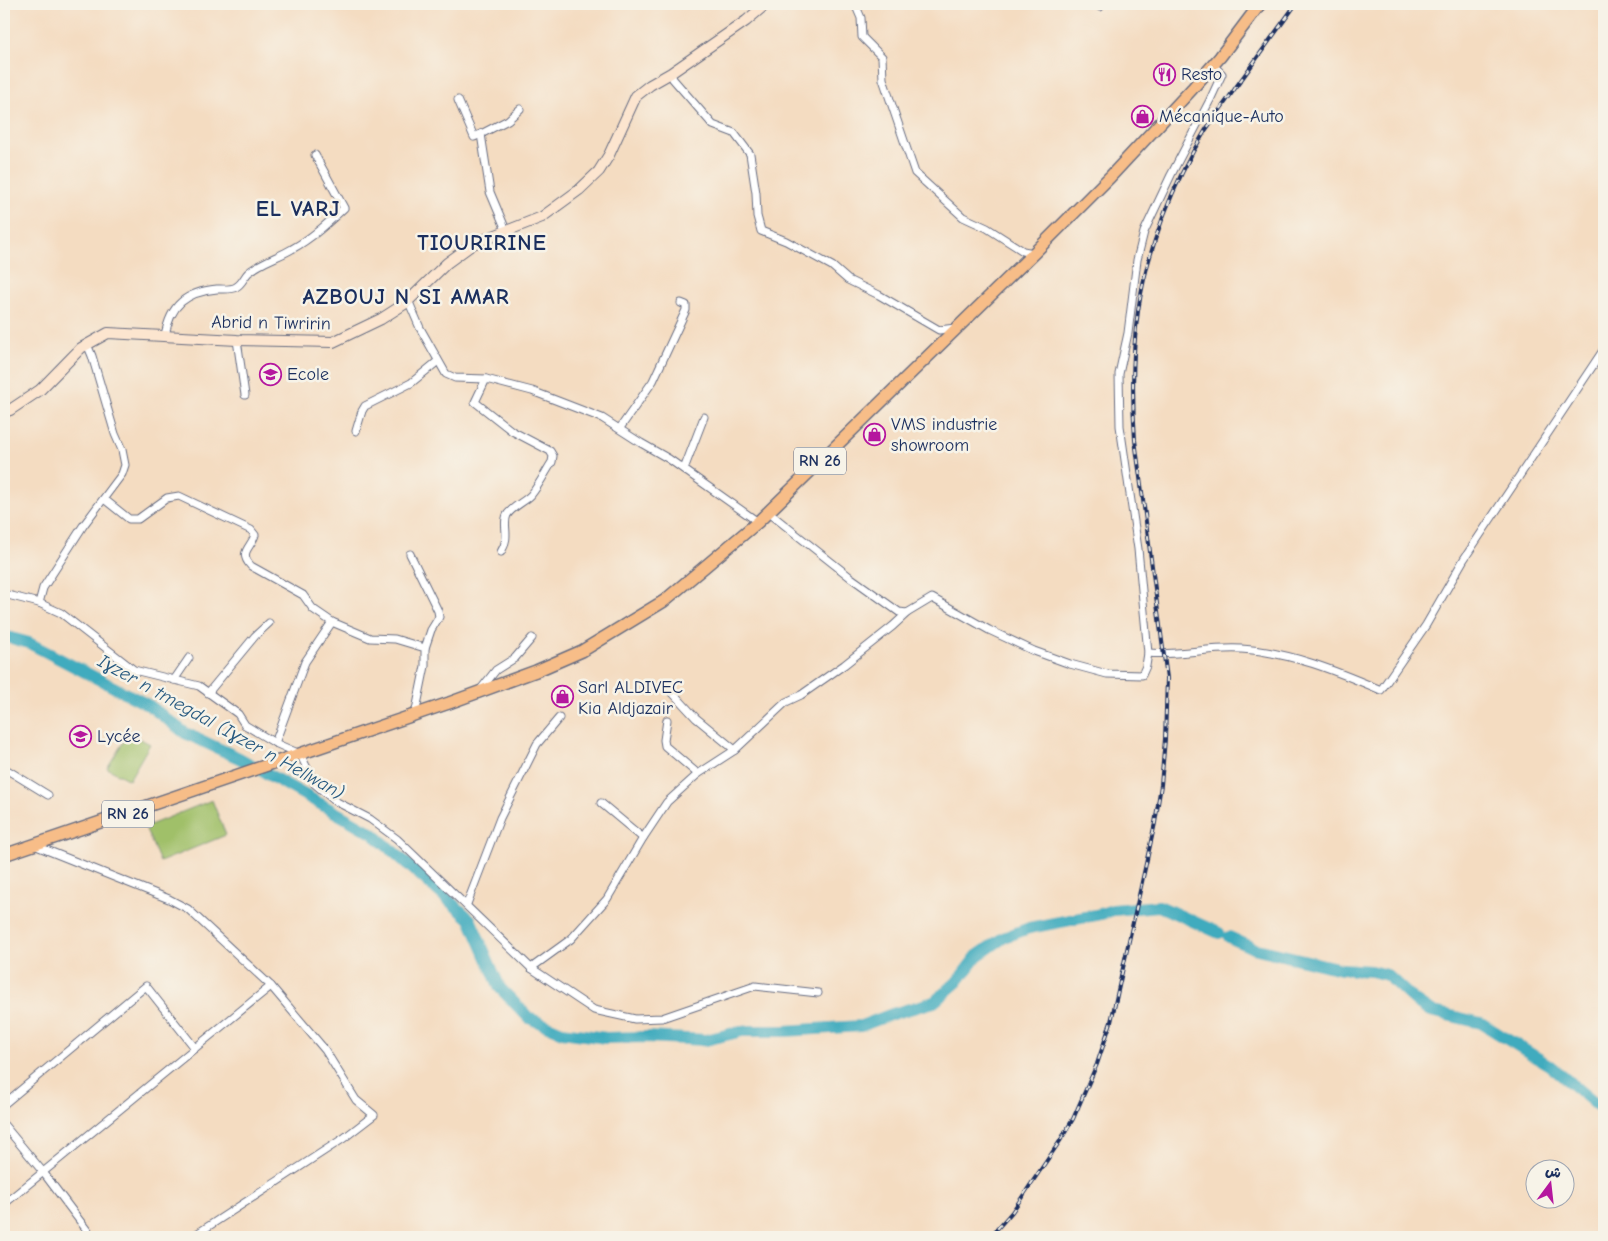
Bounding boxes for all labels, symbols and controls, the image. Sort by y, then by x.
restaurant icon: Resto [1153,62,1177,86]
place label: Resto [1181,64,1222,85]
shop icon: Mécanique-Auto [1131,104,1155,128]
place label: Mécanique-Auto [1159,106,1284,127]
district label: EL VARJ [256,196,340,222]
district label: TIOURIRINE [417,230,547,256]
district label: AZBOUJ N SI AMAR [303,284,509,310]
street label: Abrid n Tiwririn [211,311,331,335]
school or university icon: Ecole [259,362,283,386]
place label: Ecole [287,364,329,385]
place label: VMS industrie showroom [891,414,997,456]
shop icon: VMS industrie showroom [863,422,887,446]
road number: RN 26 [794,448,846,474]
water label: Iɣzer n tmegdal (Iɣzer n Hellwan) [93,650,348,804]
place label: Sarl ALDIVEC Kia Aldjazair [578,677,683,719]
shop icon: Sarl ALDIVEC Kia Aldjazair [550,685,574,709]
school or university icon: Lycée [69,724,93,748]
place label: Lycée [97,726,141,747]
road number: RN 26 [102,801,154,828]
north arrow [1526,1158,1576,1208]
text: ش [1544,1162,1563,1182]

